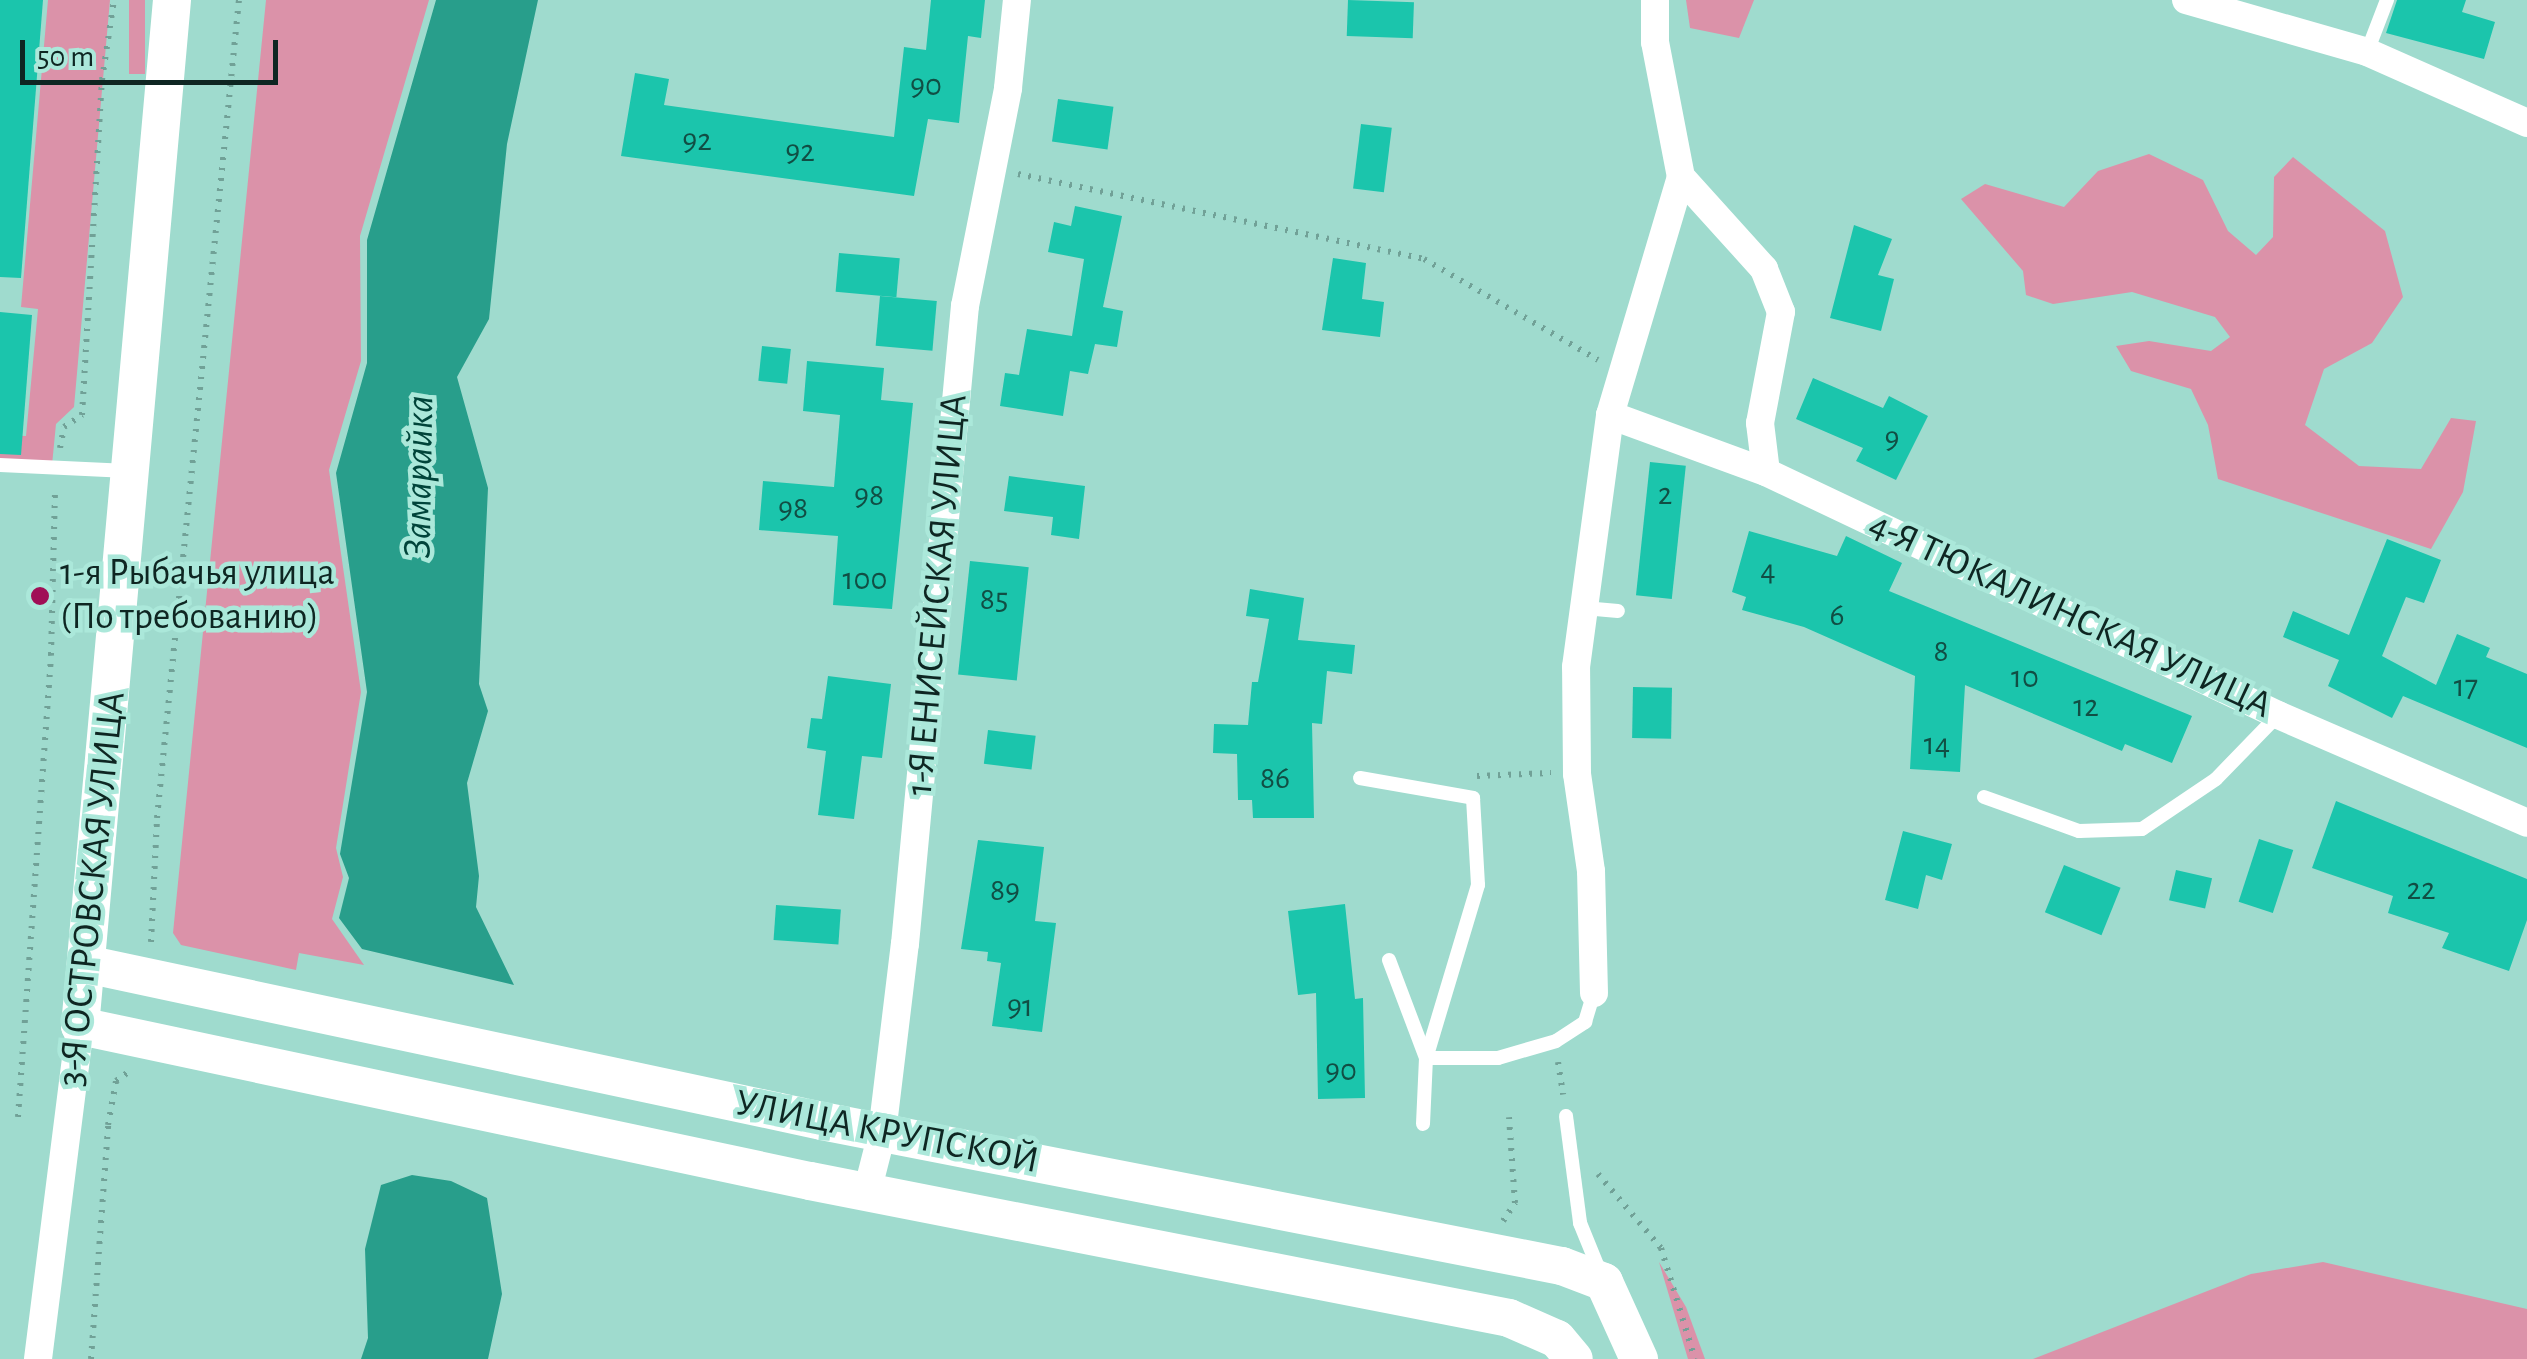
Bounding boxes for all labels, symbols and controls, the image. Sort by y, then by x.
scale bar [25,20,282,82]
text: 50 m [37,42,94,72]
house number: 90 [910,66,942,104]
house number: 92 [682,121,712,159]
house number: 92 [785,132,815,170]
street label: 1-Я ЕНИСЕЙСКАЯ УЛИЦА [898,392,978,798]
water label: Замарайка [394,395,444,559]
house number: 9 [1884,419,1900,457]
house number: 2 [1658,475,1672,513]
house number: 98 [854,476,884,514]
house number: 98 [778,489,808,527]
street label: 4-Я ТЮКАЛИНСКАЯ УЛИЦА [1862,503,2278,729]
place label: 1-я Рыбачья улица (По требованию) [60,551,335,640]
house number: 4 [1760,551,1776,589]
house number: 100 [843,560,887,598]
house number: 85 [980,580,1008,618]
marker: 1-я Рыбачья улица (По требованию) [29,585,51,607]
house number: 6 [1829,596,1845,634]
house number: 8 [1933,632,1949,670]
house number: 10 [2011,658,2039,696]
house number: 17 [2454,667,2478,705]
house number: 12 [2073,687,2099,725]
street label: 3-Я ОСТРОВСКАЯ УЛИЦА [50,689,136,1089]
house number: 14 [1924,725,1950,763]
house number: 86 [1260,759,1290,797]
house number: 22 [2406,870,2436,908]
house number: 89 [990,871,1020,909]
house number: 91 [1007,987,1033,1025]
house number: 90 [1325,1051,1357,1089]
street label: УЛИЦА КРУПСКОЙ [731,1081,1043,1185]

